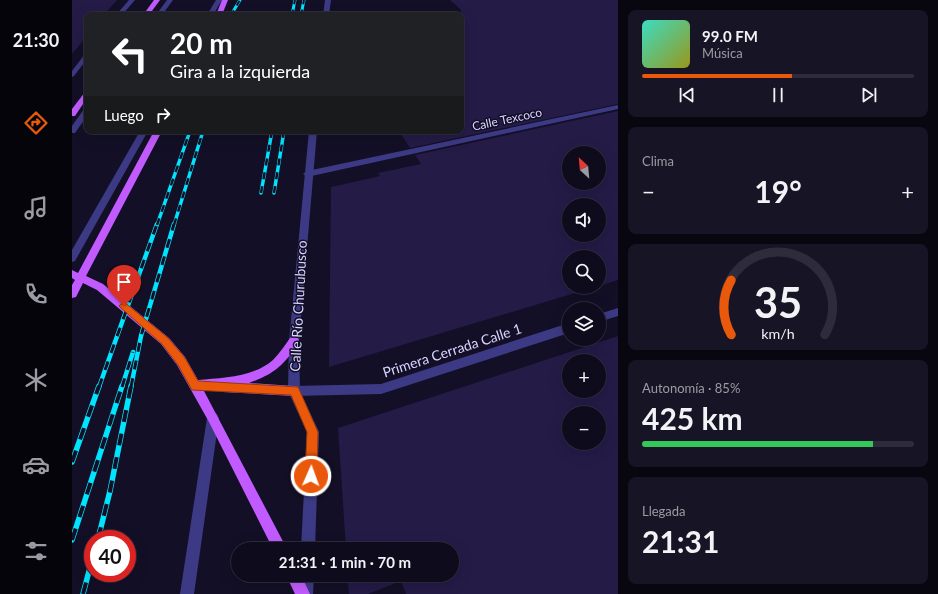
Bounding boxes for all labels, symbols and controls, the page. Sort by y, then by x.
text: 20 m [170,26,233,60]
text: 99.0 FM [702,27,758,45]
icon: left [104,28,156,80]
text: 21:30 [13,29,59,51]
text: Música [702,45,743,61]
text: Gira a la izquierda [170,60,310,82]
icon: previous [676,84,698,106]
icon: pause [767,84,789,106]
icon: next [858,84,880,106]
icon: right [152,104,174,126]
street label: Calle Texcoco [471,104,544,134]
text: Luego [104,106,144,124]
icon: directions [22,109,50,137]
north arrow [562,146,606,190]
map controls [562,146,606,450]
text: Clima [642,153,674,169]
text: 19° [754,173,802,209]
text: − [642,178,655,205]
text: + [901,178,914,205]
icon: music [22,194,50,222]
button: sound [562,198,606,242]
street label: Calle Río Churubusco [286,240,310,372]
button: search [562,250,606,294]
pin [107,265,141,306]
icon: arrive [113,271,135,293]
text: 35 [754,277,802,327]
icon: phone [22,280,50,308]
button: layers [562,302,606,346]
street label: Primera Cerrada Calle 1 [380,319,524,381]
text: km/h [761,325,795,342]
button: + [562,354,606,398]
icon: climate [22,366,50,394]
text: Autonomía · 85% [642,380,740,396]
text: 425 km [642,400,743,436]
button: − [562,406,606,450]
icon: car [22,451,50,479]
position arrow [290,455,332,497]
text: Llegada [642,503,686,519]
text: 21:31 [642,523,719,559]
speed limit sign: 40 [84,530,136,582]
icon: filters [22,537,50,565]
text: 21:31 · 1 min · 70 m [279,553,411,571]

